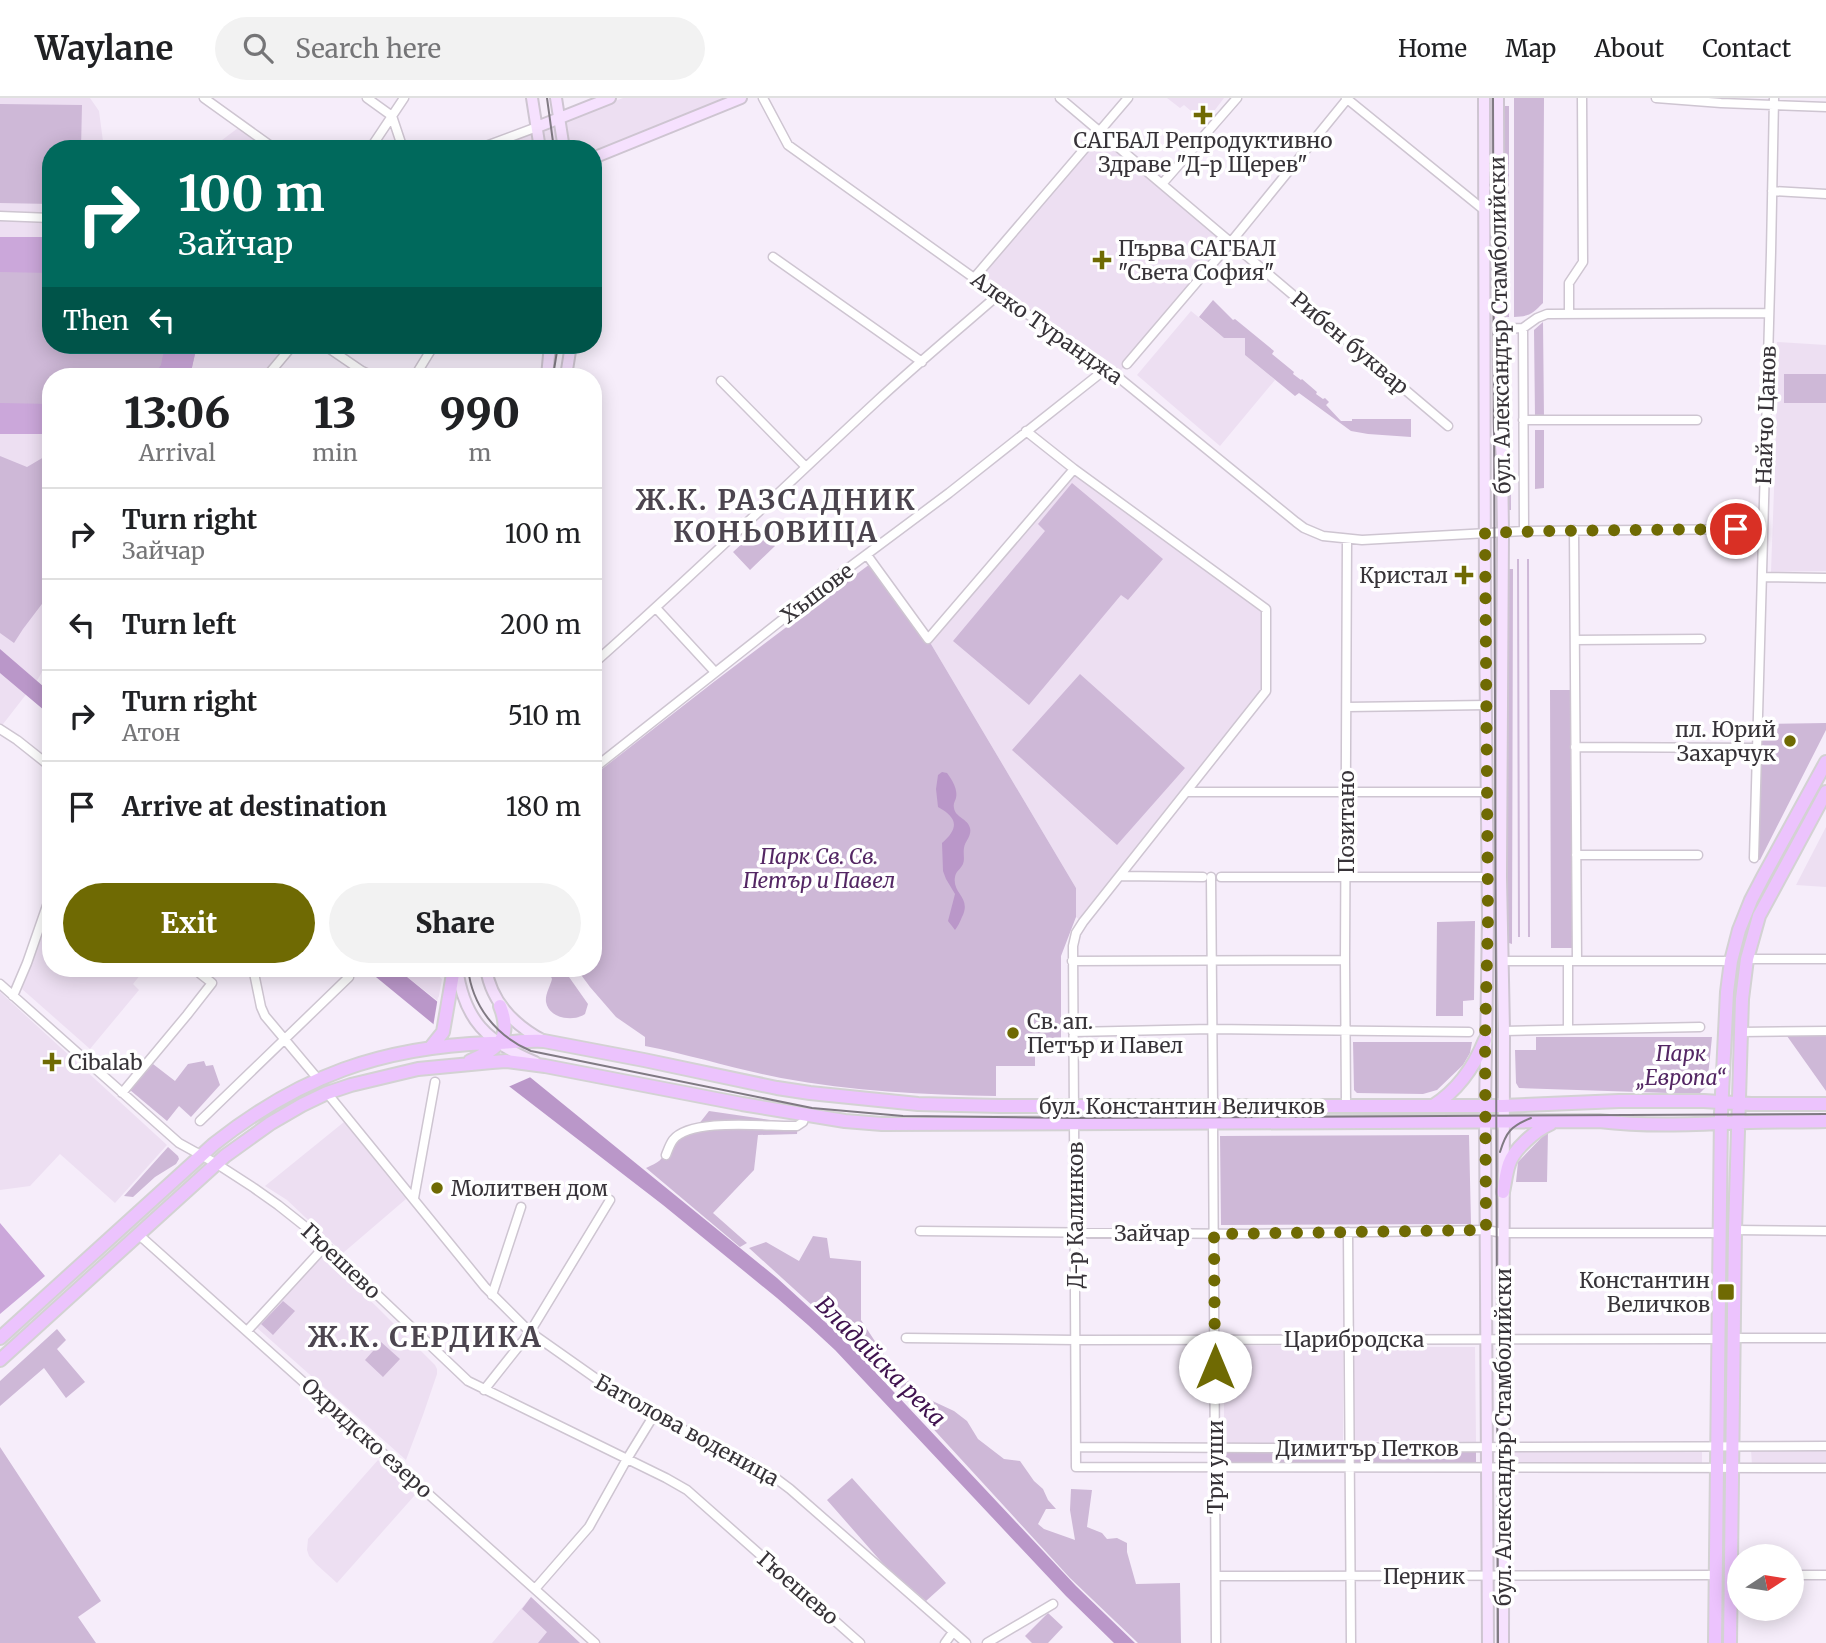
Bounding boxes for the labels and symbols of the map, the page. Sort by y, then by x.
marker: САГБАЛ Репродуктивно Здраве "Д-р Щерев" [1193,105,1213,125]
place label: САГБАЛ Репродуктивно Здраве "Д-р Щерев" [1073,127,1333,178]
street label: бул. Александър Стамболийски [1484,156,1516,494]
place label: Първа САГБАЛ "Света София" [1118,235,1277,286]
marker: Първа САГБАЛ "Света София" [1092,250,1112,270]
street label: Алеко Туранджа [965,265,1128,390]
street label: Рибен буквар [1286,286,1415,400]
street label: Найчо Цанов [1750,345,1782,485]
district label: Ж.К. РАЗСАДНИК КОНЬОВИЦА [635,482,917,550]
pin [1706,499,1766,559]
street label: Хъшове [775,557,859,629]
place label: Кристал [1359,562,1448,589]
marker: Кристал [1454,565,1474,585]
place label: пл. Юрий Захарчук [1675,716,1776,767]
marker: пл. Юрий Захарчук [1782,733,1798,749]
street label: Позитано [1333,770,1360,874]
park label: Парк Св. Св. Петър и Павел [743,843,895,894]
place label: Св. ап. Петър и Павел [1027,1008,1183,1059]
marker: Св. ап. Петър и Павел [1005,1025,1021,1041]
park label: Парк „Европа“ [1636,1040,1726,1091]
place label: Cibalab [68,1049,142,1076]
marker: Cibalab [42,1052,62,1072]
street label: бул. Константин Величков [1039,1093,1325,1120]
street label: Д-р Калинков [1062,1142,1089,1288]
place label: Молитвен дом [451,1175,608,1202]
marker: Молитвен дом [429,1180,445,1196]
street label: Гюешево [296,1217,386,1305]
street label: Зайчар [1114,1220,1190,1247]
place label: Константин Величков [1579,1267,1710,1318]
street label: бул. Александър Стамболийски [1490,1268,1517,1606]
marker: Константин Величков [1716,1282,1736,1302]
water label: Владайска река [810,1290,952,1432]
district label: Ж.К. СЕРДИКА [308,1319,543,1355]
street label: Царибродска [1284,1326,1424,1353]
position arrow [1178,1330,1252,1404]
street label: Батолова воденица [590,1368,784,1492]
street label: Охридско езеро [296,1372,438,1504]
street label: Три уши [1202,1420,1229,1514]
street label: Димитър Петков [1275,1435,1459,1462]
north arrow [1727,1544,1804,1620]
street label: Гюешево [752,1545,844,1631]
street label: Перник [1383,1563,1465,1590]

